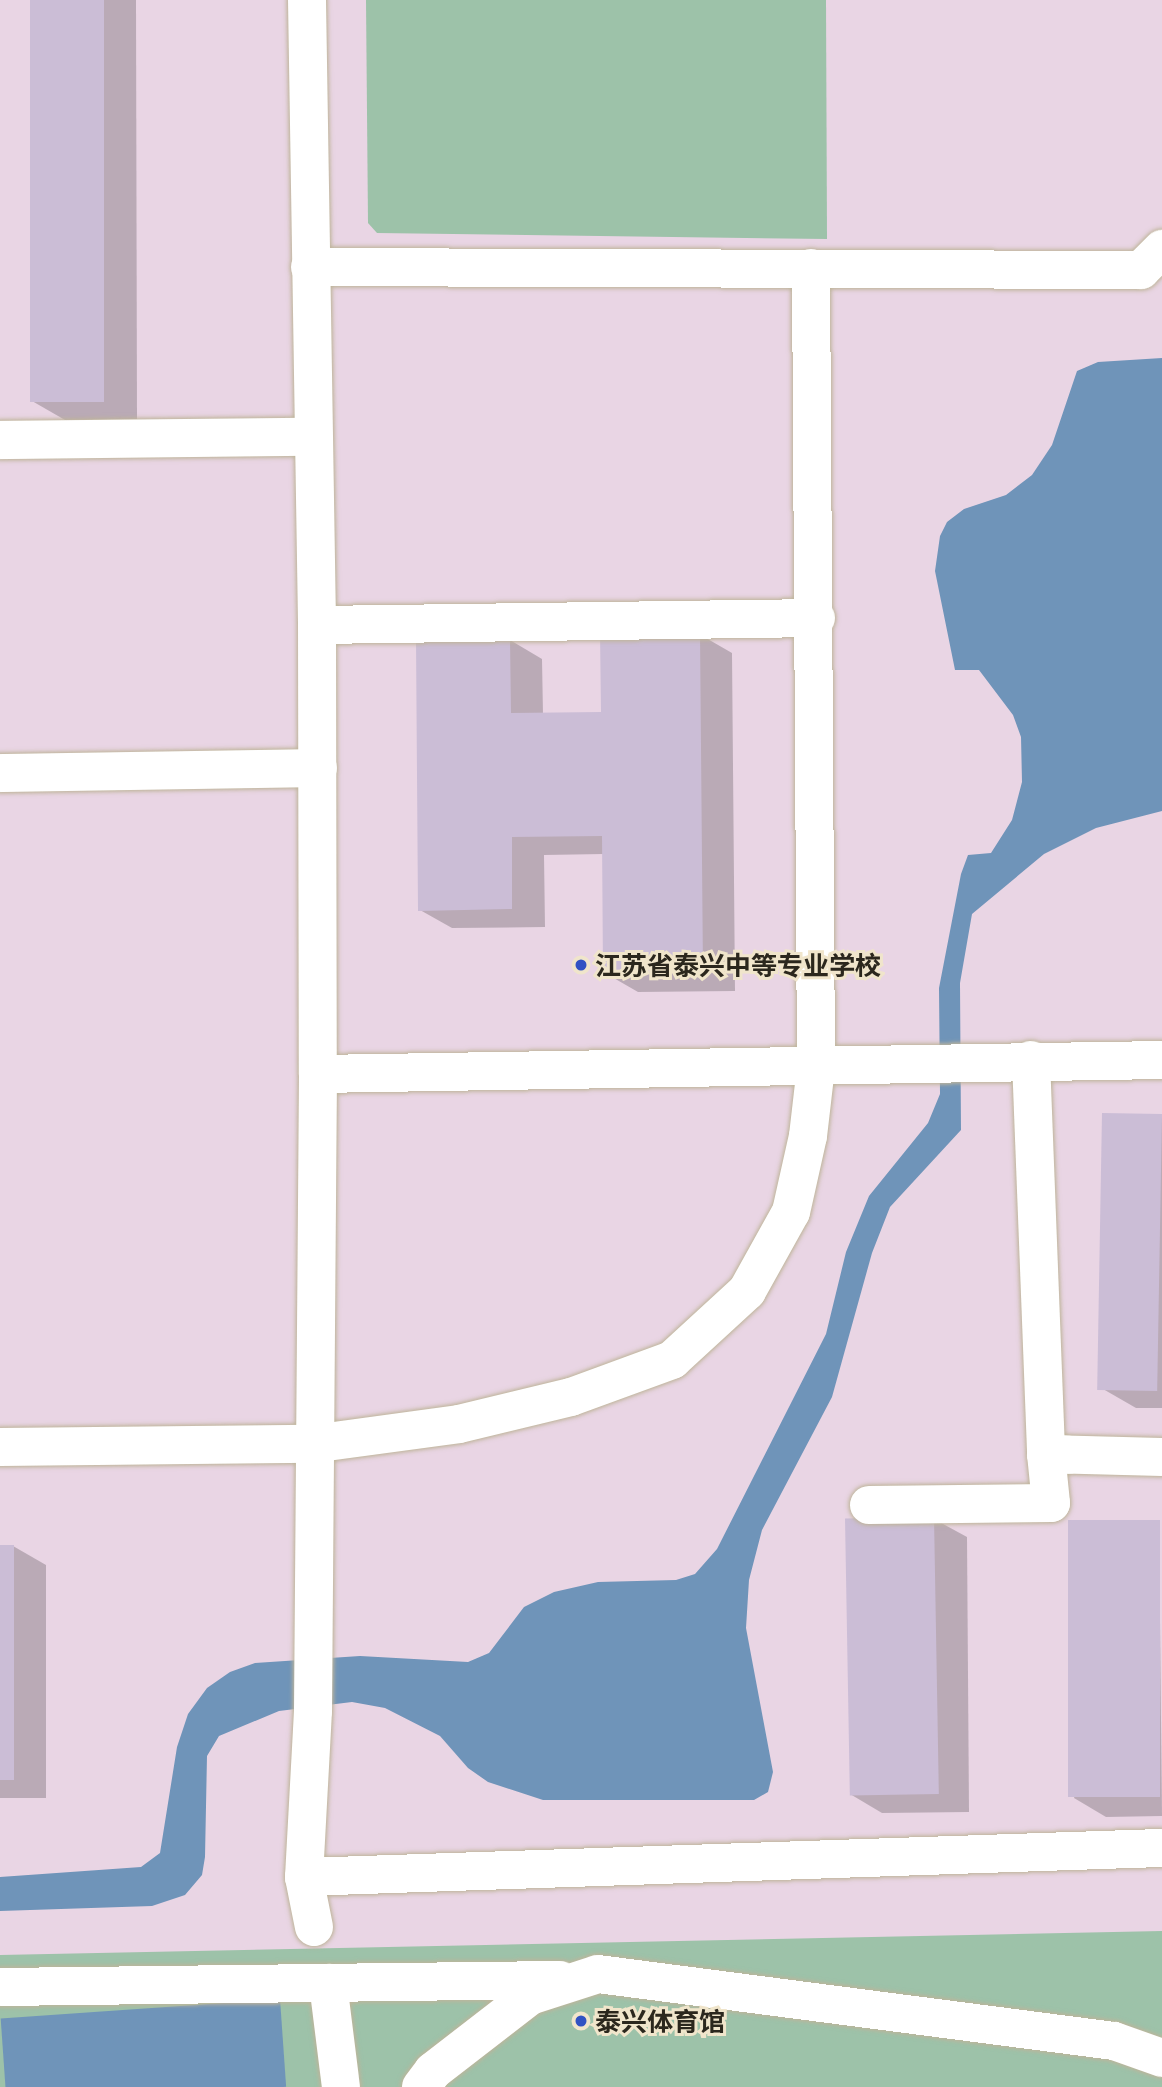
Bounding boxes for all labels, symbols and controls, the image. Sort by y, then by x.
place label: 江苏省泰兴中等专业学校 [595,949,881,981]
marker: 江苏省泰兴中等专业学校 [573,957,589,973]
place label: 泰兴体育馆 [595,2005,725,2037]
marker: 泰兴体育馆 [573,2013,589,2029]

